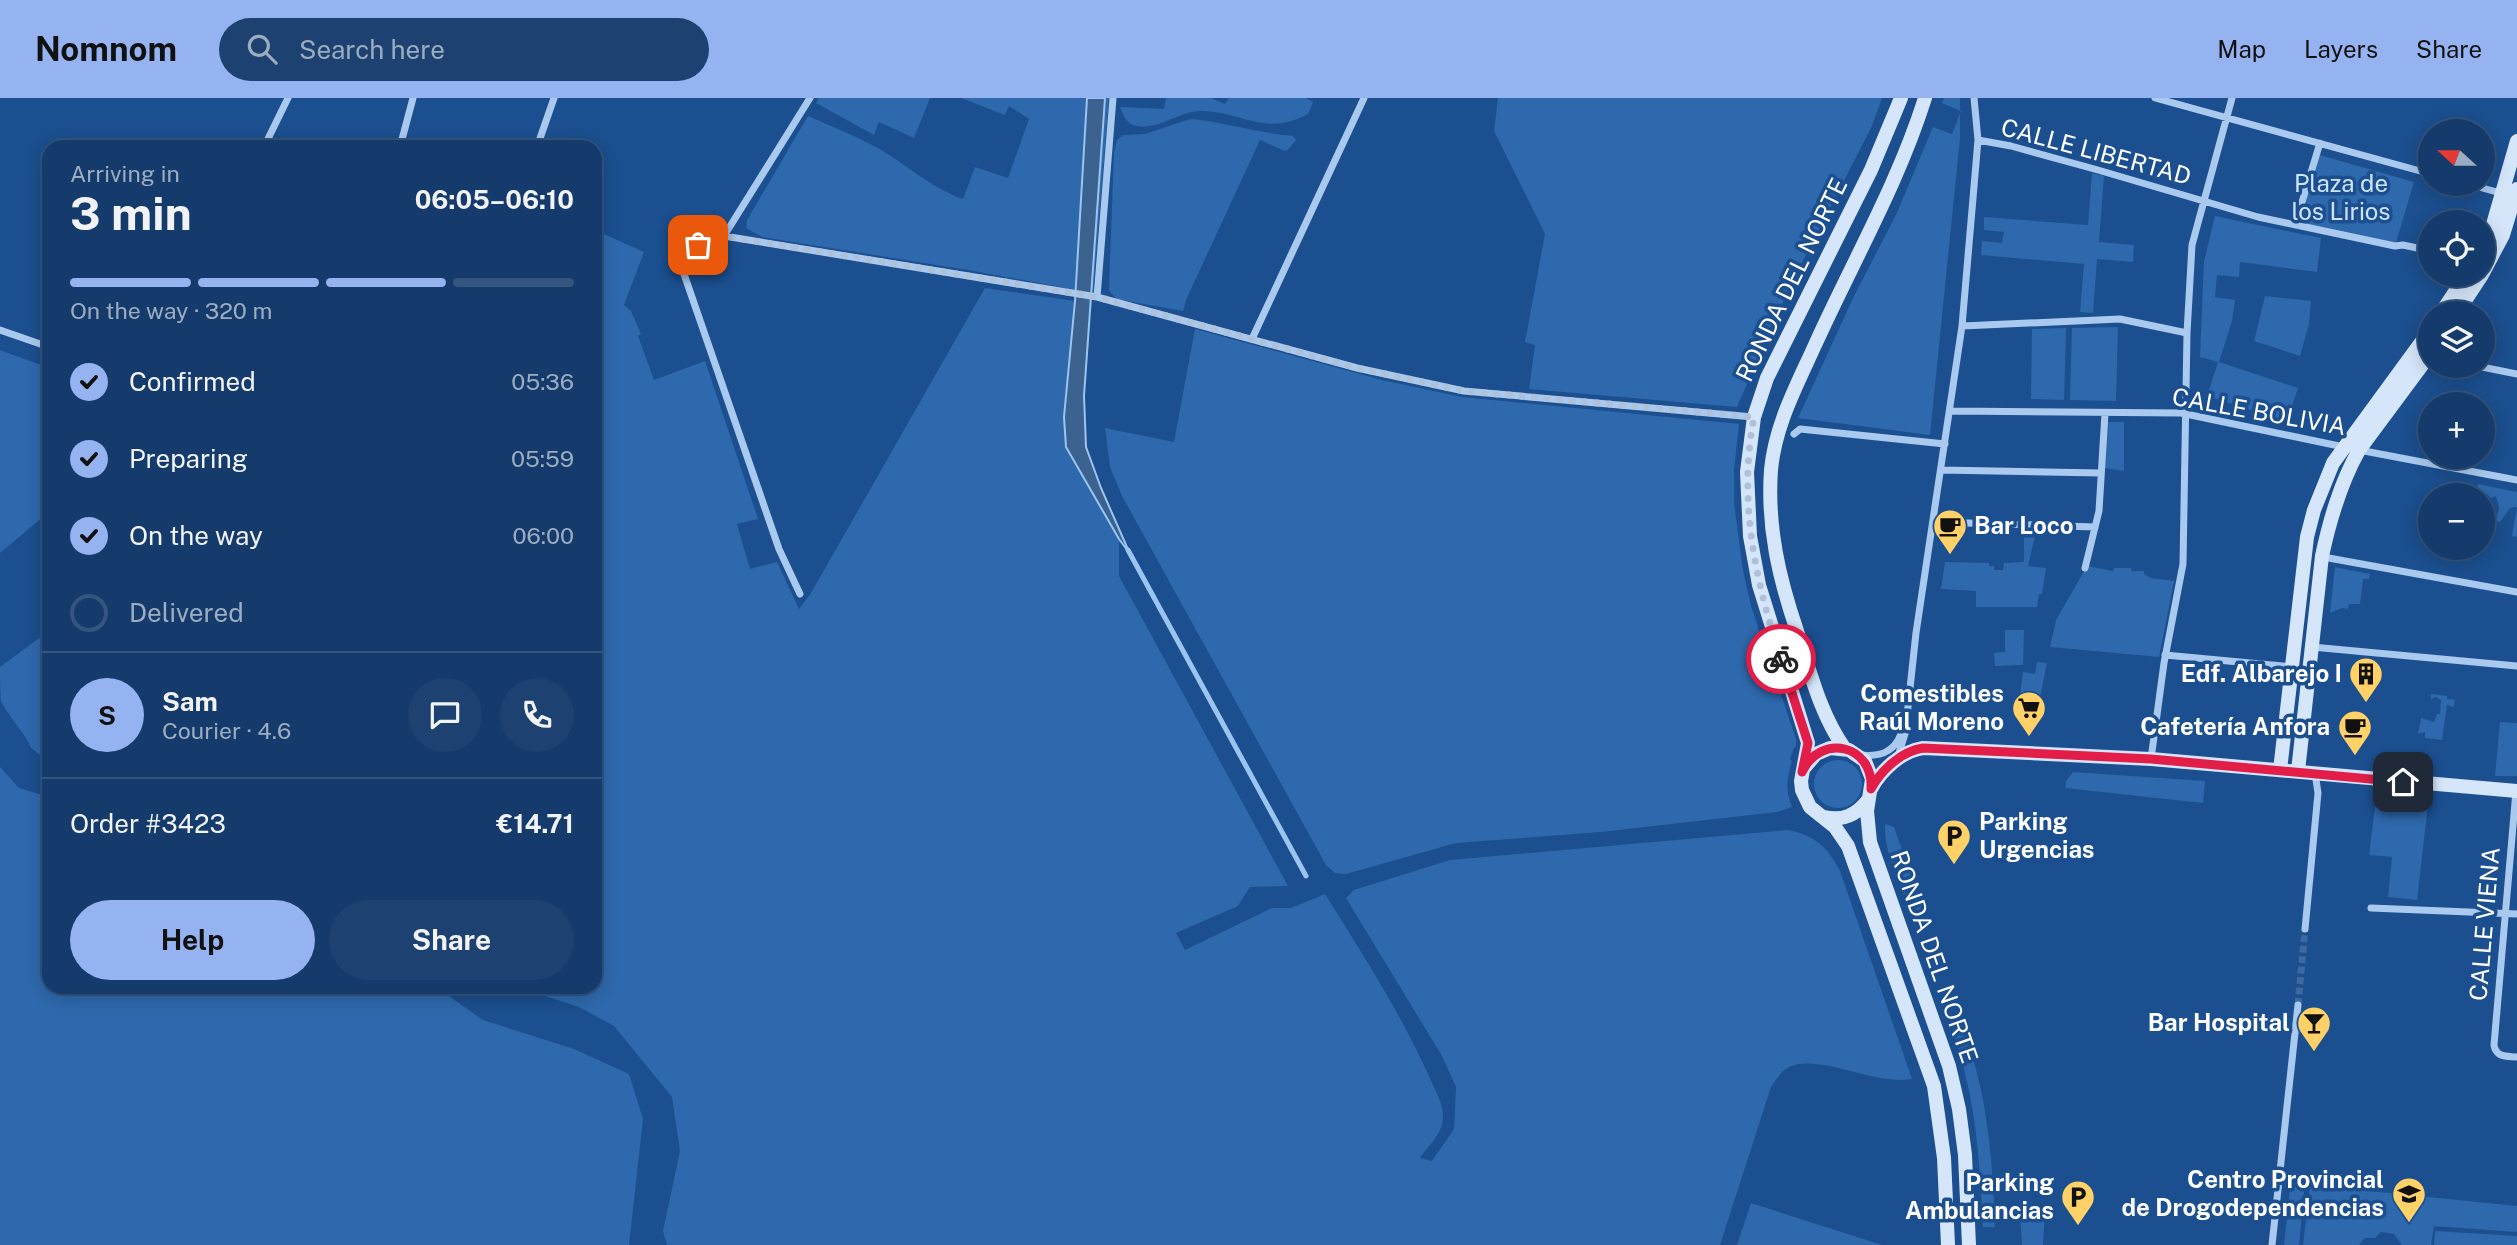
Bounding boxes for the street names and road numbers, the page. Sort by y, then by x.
street label: CALLE LIBERTAD [1998,112,2194,190]
street label: RONDA DEL NORTE [1730,173,1853,386]
street label: CALLE BOLIVIA [2170,382,2348,440]
street label: CALLE VIENA [2463,846,2505,1002]
street label: RONDA DEL NORTE [1885,847,1984,1067]

